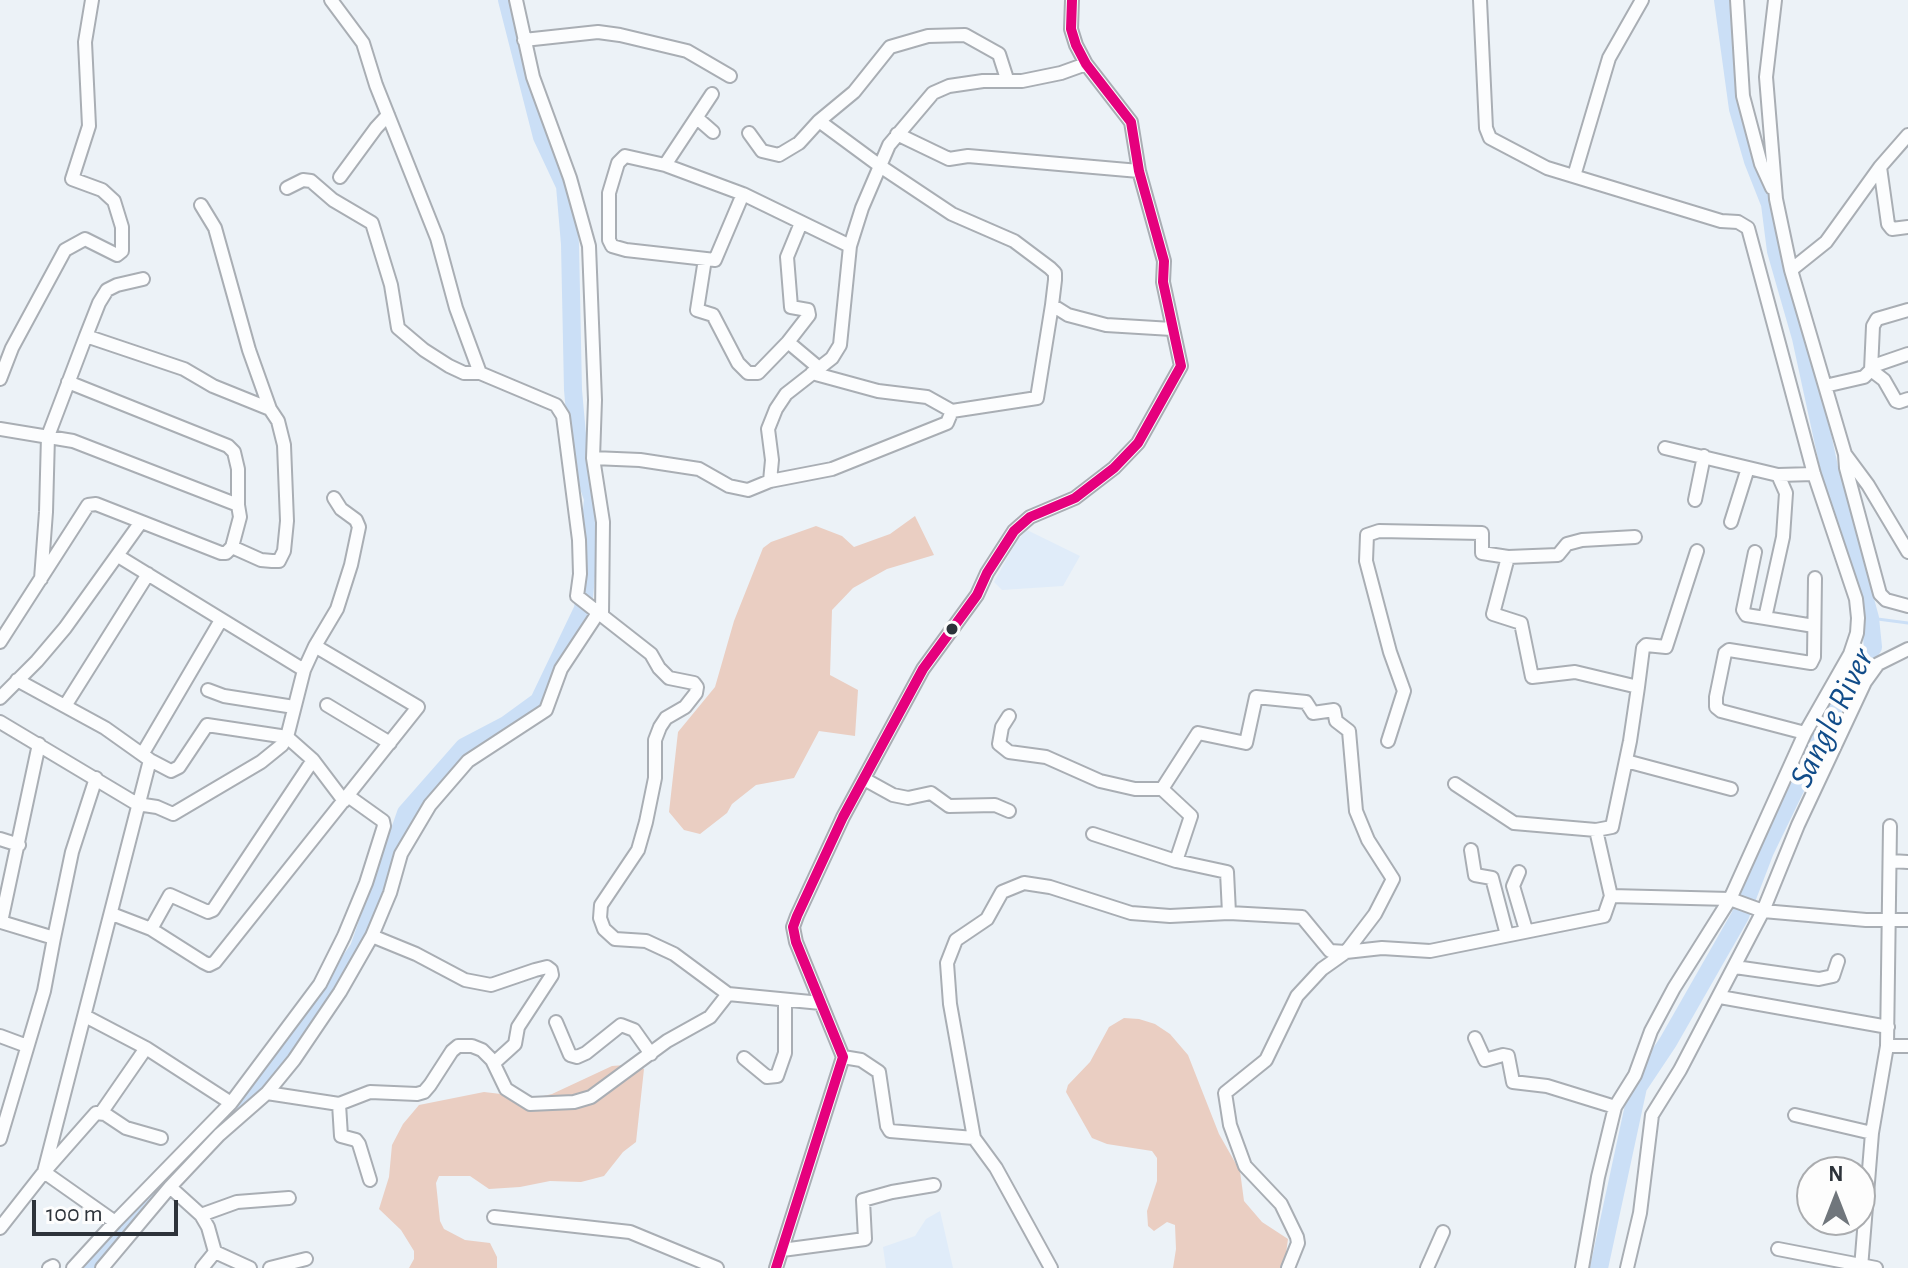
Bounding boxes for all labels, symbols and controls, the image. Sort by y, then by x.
unlabelled marker [944,621,960,637]
water label: Sangle River [1781,642,1883,794]
north arrow [1796,1156,1876,1236]
text: N [1828,1163,1844,1185]
scale bar [36,1184,182,1234]
text: 100 m [46,1202,103,1226]

